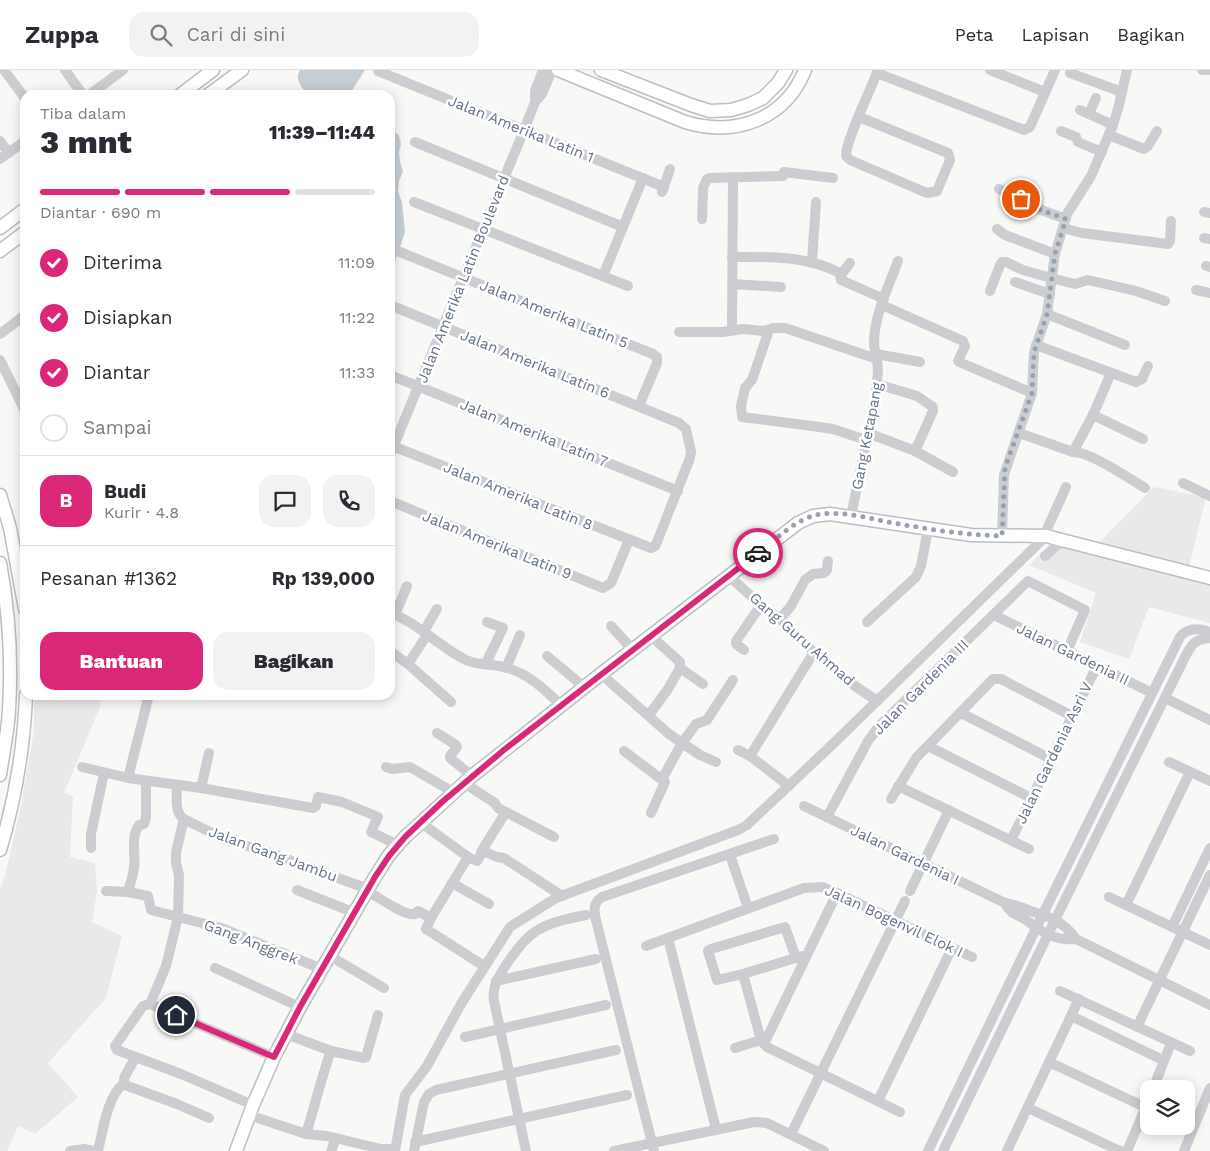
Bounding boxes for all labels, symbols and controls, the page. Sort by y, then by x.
search box [129,12,479,57]
text: Zuppa [25,21,99,49]
icon: search [147,21,175,49]
text: Cari di sini [187,23,285,46]
text: Peta [955,24,993,45]
text: Lapisan [1021,24,1089,45]
text: Bagikan [1117,24,1185,45]
street label: Jalan Amerika Latin 1 [446,92,596,166]
text: Tiba dalam [40,104,126,123]
text: 11:39–11:44 [269,121,375,144]
text: 3 mnt [40,123,132,161]
street label: Jalan Amerika Latin Boulevard [413,172,513,386]
pin [1000,178,1042,220]
icon: bag [1007,185,1035,213]
text: Diantar · 690 m [40,203,161,222]
icon: check [40,249,68,277]
text: Diterima [83,251,162,274]
text: 11:09 [338,253,375,272]
street label: Jalan Amerika Latin 5 [477,276,631,352]
icon: check [40,304,68,332]
text: Disiapkan [83,306,173,329]
text: 11:22 [339,308,375,327]
street label: Jalan Amerika Latin 6 [458,326,612,402]
icon: check [40,359,68,387]
text: Diantar [83,361,151,384]
text: 11:33 [339,363,375,382]
street label: Gang Ketapang [848,381,886,491]
street label: Jalan Amerika Latin 7 [457,395,611,471]
text: Sampai [83,416,152,439]
street label: Jalan Amerika Latin 8 [441,458,595,534]
button: chat [259,475,311,527]
button: phone [323,475,375,527]
text: Budi [104,480,146,503]
text: B [60,489,73,512]
text: Kurir · 4.8 [104,503,179,522]
street label: Jalan Amerika Latin 9 [420,507,574,583]
courier [733,528,783,578]
icon: car [744,539,772,567]
text: Pesanan #1362 [40,567,177,590]
text: Rp 139,000 [272,567,375,590]
street label: Gang Guru Ahmad [746,589,858,689]
street label: Jalan Gardenia II [1014,619,1132,689]
button: Bantuan [40,632,203,690]
button: Bagikan [213,632,375,690]
street label: Jalan Gardenia III [870,636,972,738]
street label: Jalan Gardenia Asri V [1012,679,1096,827]
street label: Jalan Gardenia I [848,821,962,889]
street label: Jalan Gang Jambu [206,822,340,886]
street label: Jalan Bogenvil Elok I [822,881,966,961]
street label: Gang Anggrek [201,916,301,968]
pin [155,994,197,1036]
icon: home [162,1001,190,1029]
map controls [1140,1080,1195,1135]
button: layers [1140,1080,1195,1135]

